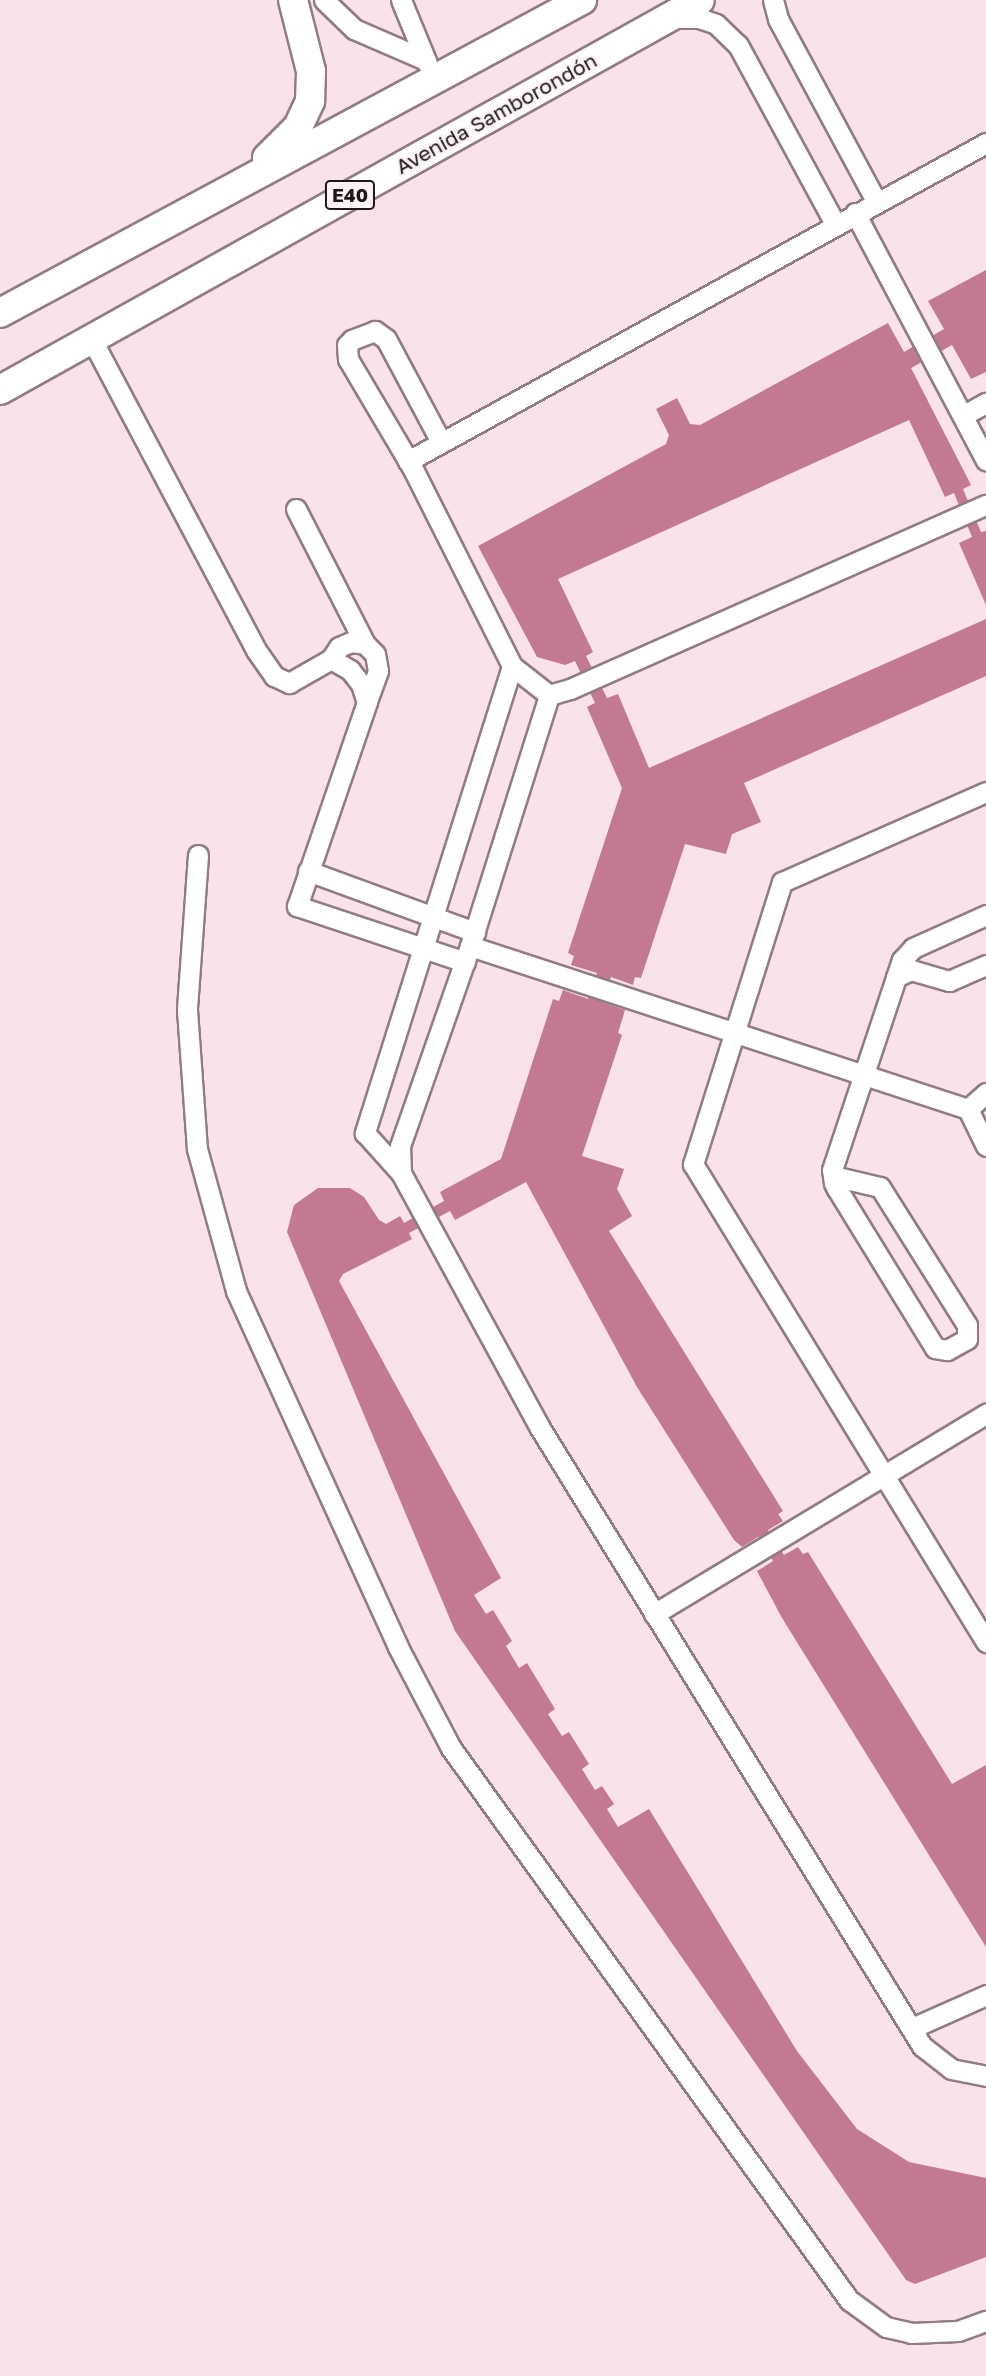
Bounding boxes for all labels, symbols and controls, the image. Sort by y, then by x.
street label: Avenida Samborondón [391,47,601,179]
road number: E40 [324,180,376,210]

